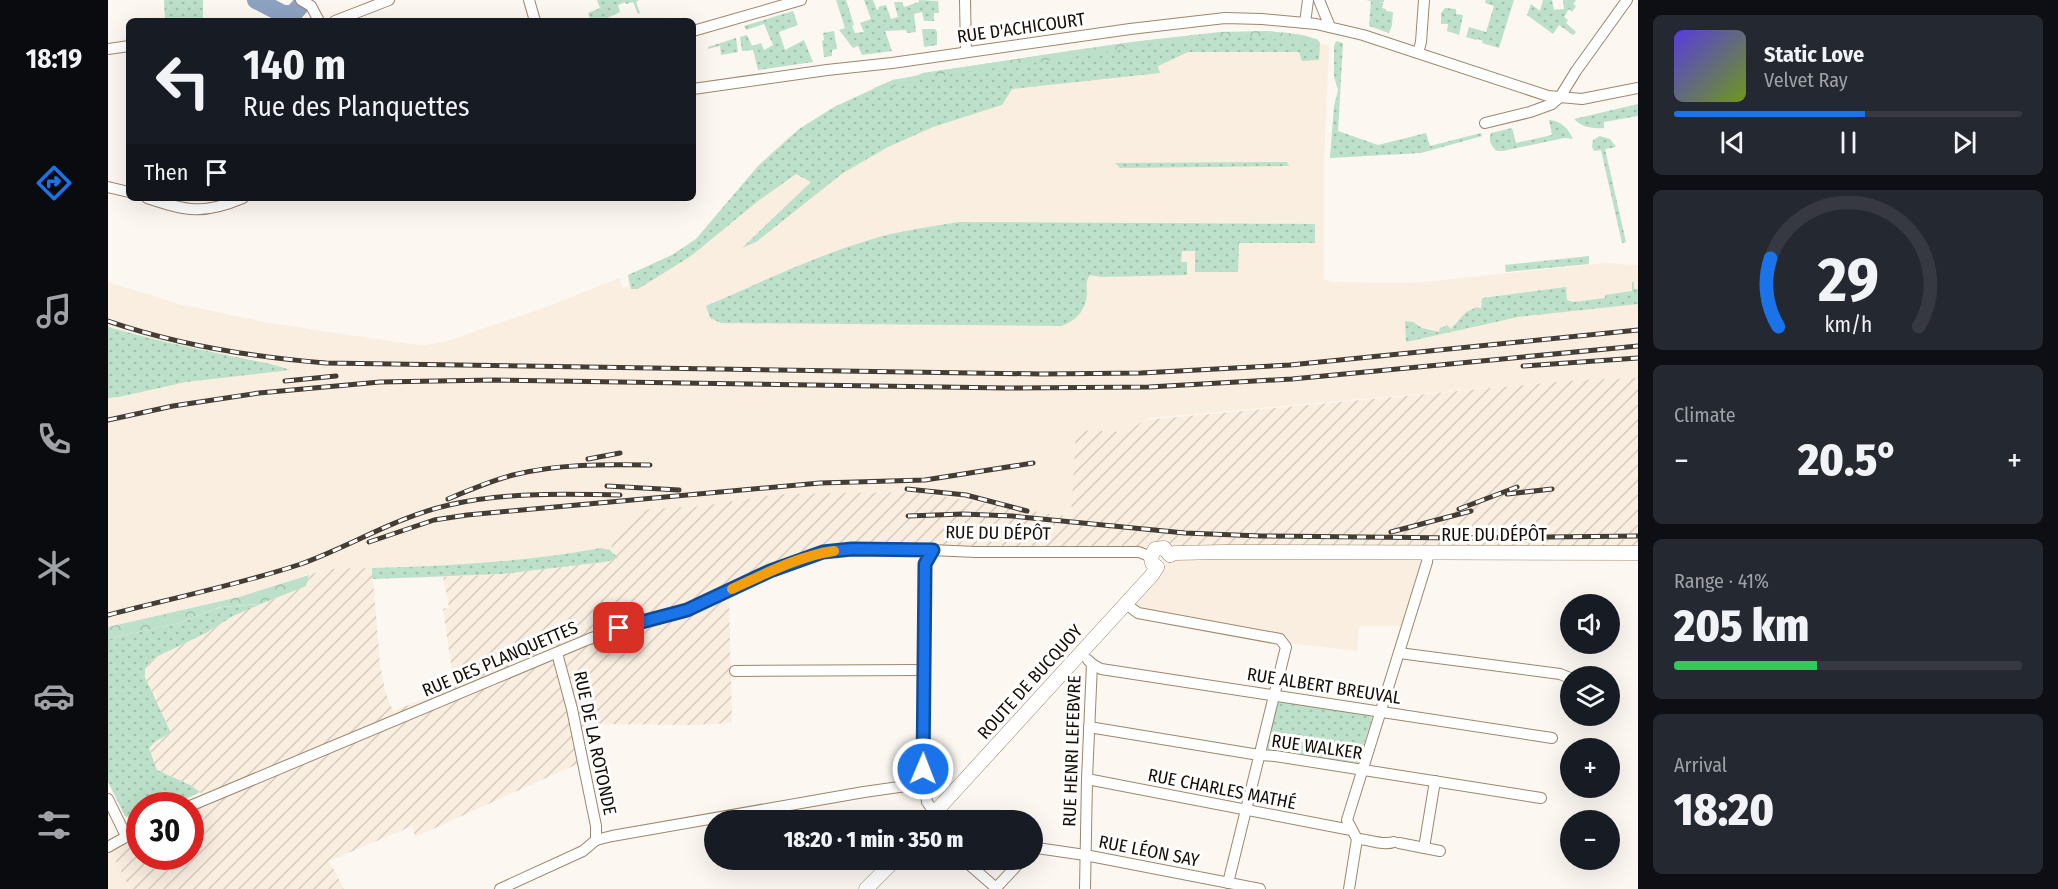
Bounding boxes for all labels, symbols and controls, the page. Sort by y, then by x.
street label: RUE D'ACHICOURT [956,8,1087,48]
text: 140 m [243,40,346,90]
text: Static Love [1764,41,1864,68]
icon: left [144,42,222,120]
text: 18:19 [26,43,82,75]
text: Velvet Ray [1764,68,1848,92]
text: Rue des Planquettes [243,91,470,123]
icon: previous [1716,126,1749,159]
icon: pause [1832,126,1865,159]
icon: next [1948,126,1981,159]
icon: arrive [200,156,233,189]
text: Then [144,159,188,186]
icon: directions [33,162,75,204]
text: 29 [1817,243,1878,318]
icon: music [33,290,75,332]
text: km/h [1824,312,1872,338]
text: Climate [1674,403,1736,427]
icon: phone [33,418,75,460]
text: 20.5° [1798,433,1898,487]
text: − [1674,441,1689,481]
text: + [2007,441,2022,481]
street label: RUE DU DÉPÔT [945,520,1052,545]
street label: RUE DU DÉPÔT [1441,523,1547,546]
icon: climate [33,547,75,589]
text: Range · 41% [1674,569,1769,593]
map controls [1560,594,1620,870]
button: sound [1560,594,1620,654]
text: 205 km [1674,599,1809,653]
pin [593,602,644,653]
icon: arrive [602,611,635,644]
street label: RUE DES PLANQUETTES [419,616,581,702]
street label: ROUTE DE BUCQUOY [973,620,1087,744]
street label: RUE ALBERT BREUVAL [1245,663,1403,709]
button: layers [1560,666,1620,726]
street label: RUE DE LA ROTONDE [569,669,621,817]
icon: car [33,675,75,717]
street label: RUE HENRI LEFEBVRE [1058,675,1086,827]
street label: RUE WALKER [1270,730,1364,764]
position arrow [891,737,955,801]
button: + [1560,738,1620,798]
text: Arrival [1674,753,1727,777]
street label: RUE CHARLES MATHÉ [1146,763,1298,814]
text: 18:20 [1674,783,1774,837]
speed limit sign: 30 [126,792,204,870]
icon: filters [33,804,75,846]
button: − [1560,810,1620,870]
text: 18:20 · 1 min · 350 m [784,826,963,853]
street label: RUE LÉON SAY [1097,829,1201,872]

